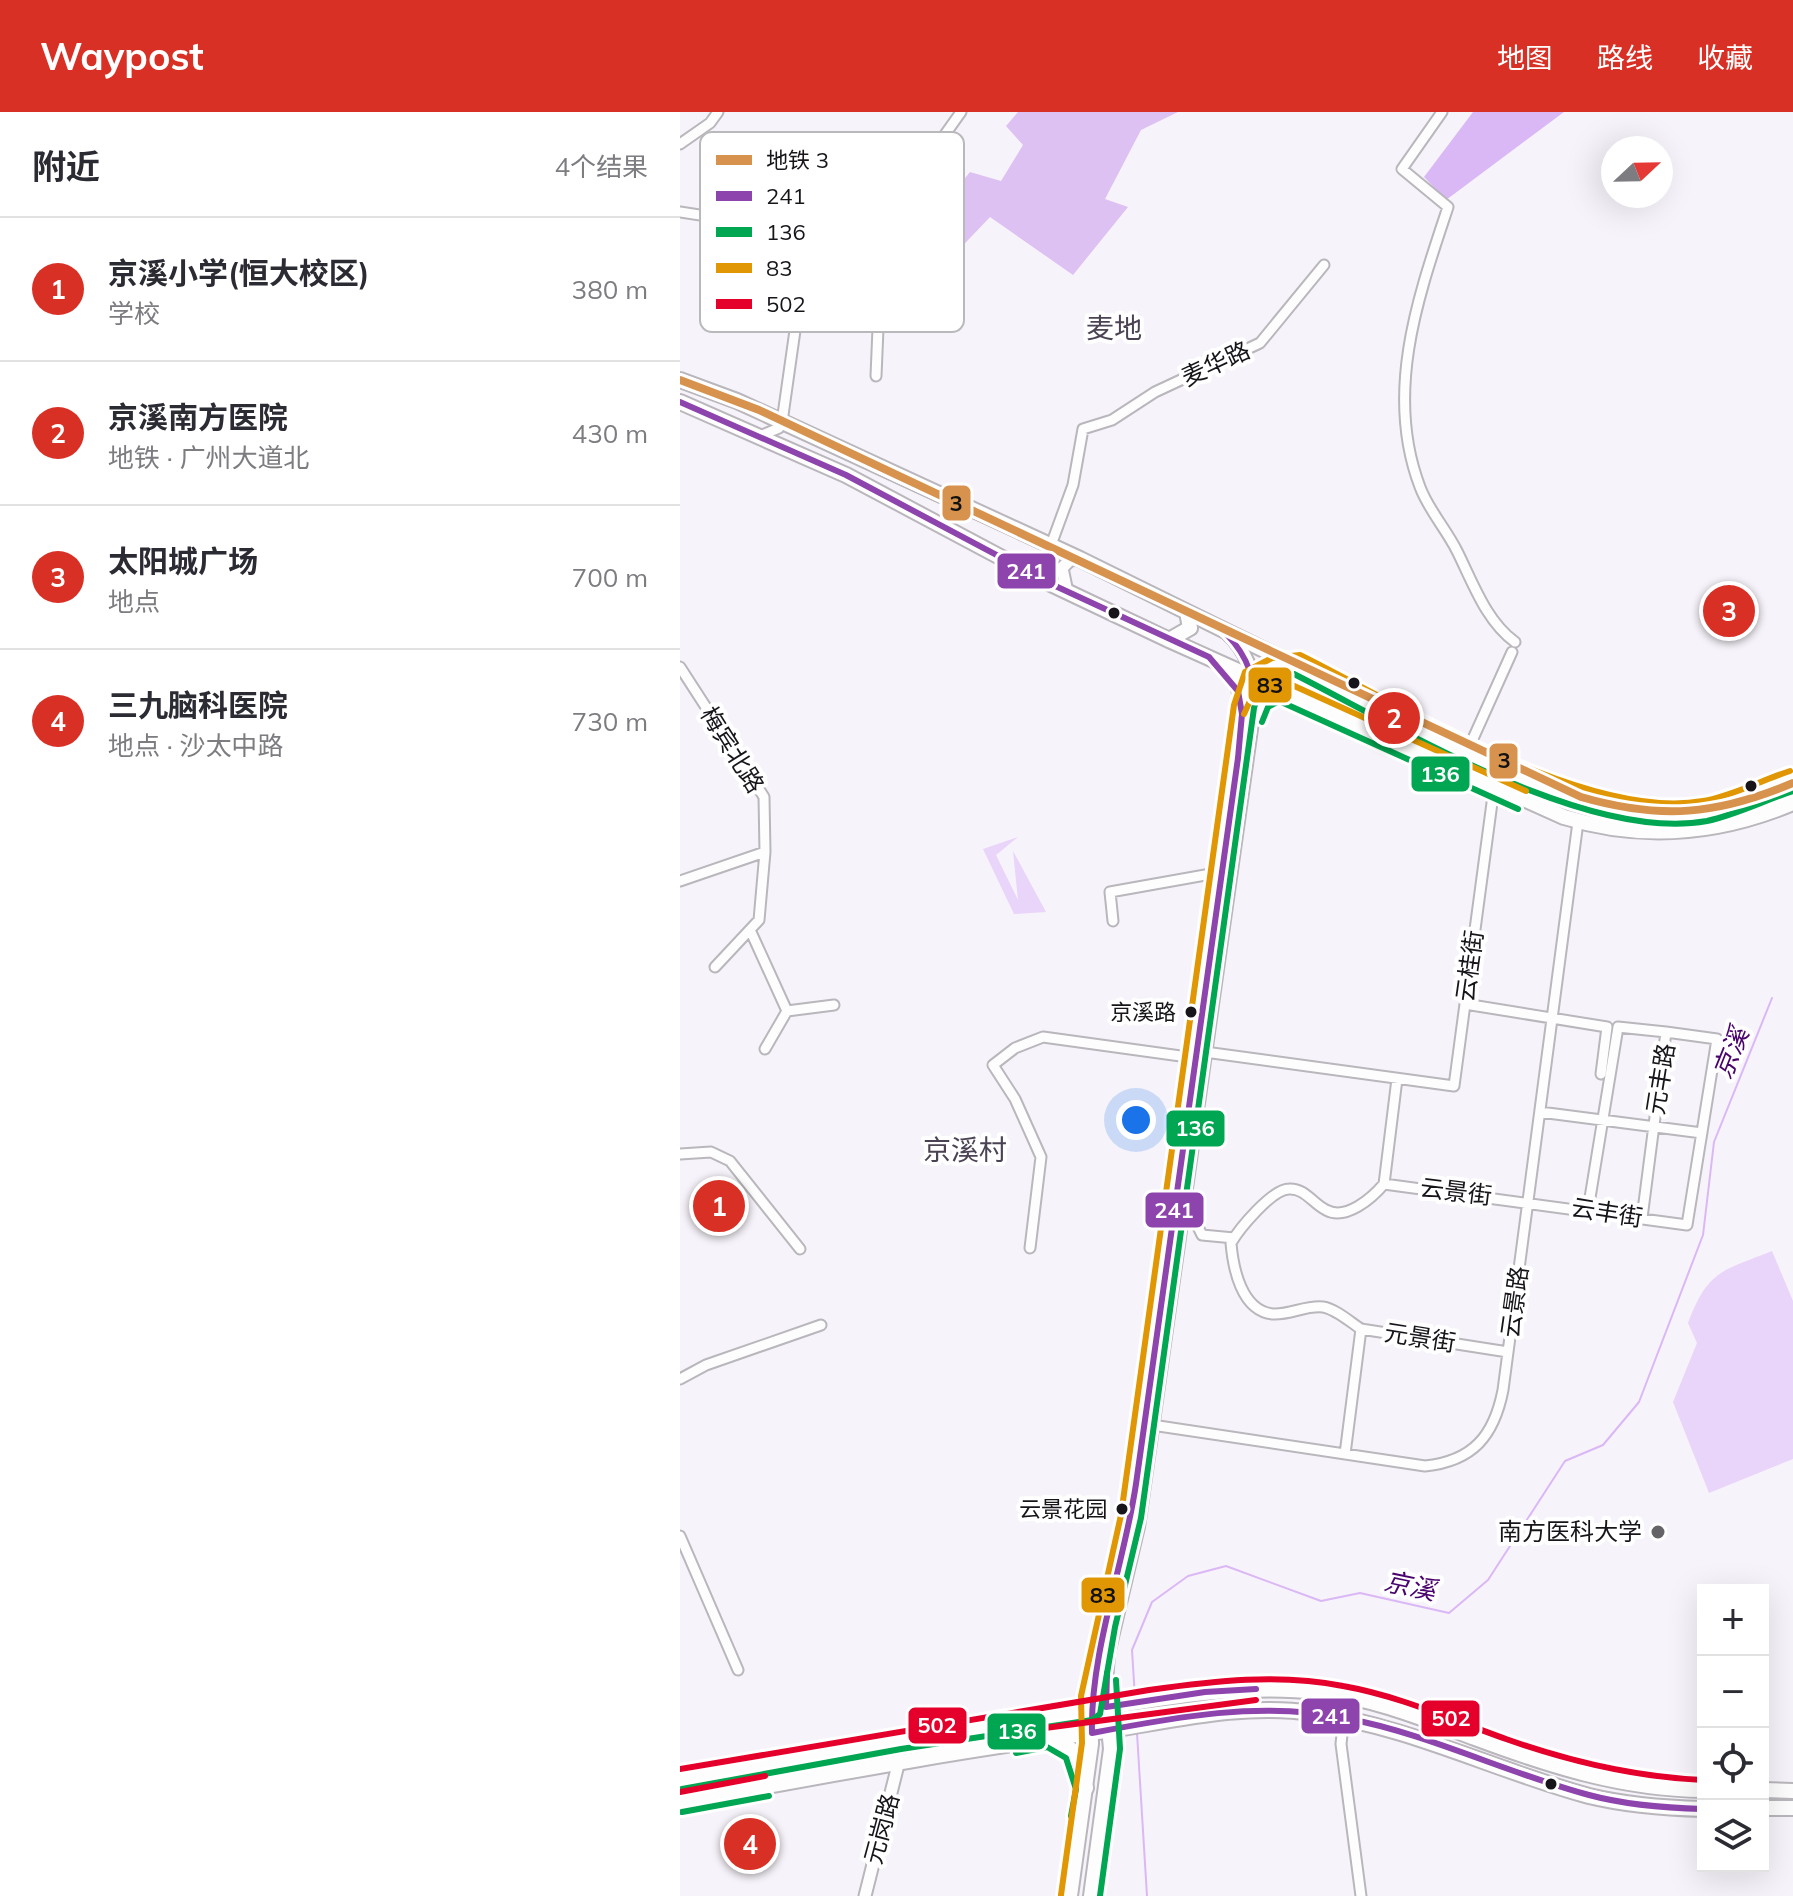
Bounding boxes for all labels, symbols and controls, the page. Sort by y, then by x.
text: Waypost [40,32,204,80]
text: 地图 [1497,40,1553,75]
text: 路线 [1597,40,1653,75]
text: 收藏 [1697,40,1753,75]
legend [700,132,964,332]
north arrow [1601,136,1673,208]
text: 附近 [32,145,100,188]
text: 地铁 3 [766,146,829,174]
text: 4个结果 [554,150,648,183]
text: 241 [766,182,806,210]
text: 136 [766,218,806,246]
text: 京溪小学(恒大校区) [108,254,369,292]
text: 83 [766,254,792,282]
text: 1 [50,273,66,306]
text: 380 m [572,273,648,306]
text: 502 [766,290,806,318]
text: 学校 [108,297,160,330]
district label: 麦地 [1086,310,1142,345]
street label: 麦华路 [1177,334,1255,392]
text: 京溪南方医院 [108,398,288,436]
text: 2 [50,417,66,450]
text: 430 m [572,417,648,450]
text: 地铁 · 广州大道北 [108,441,310,474]
line badge: 3 [941,484,972,522]
text: 3 [949,489,963,517]
text: 太阳城广场 [108,542,258,580]
line badge: 241 [996,552,1057,590]
text: 241 [1006,557,1046,585]
text: 3 [50,561,66,594]
text: 700 m [572,561,648,594]
pin: 3 [1703,581,1755,641]
text: 地点 [108,585,160,618]
unlabelled marker [1106,605,1122,621]
line badge: 83 [1247,666,1293,704]
text: 83 [1257,671,1283,699]
unlabelled marker [1346,675,1362,691]
text: 三九脑科医院 [108,686,288,724]
pin: 2 [1368,688,1420,748]
street label: 梅宾北路 [695,701,771,798]
text: 4 [50,705,66,738]
text: 730 m [572,705,648,738]
text: 地点 · 沙太中路 [108,729,284,762]
line badge: 3 [1488,742,1519,780]
text: 3 [1497,746,1511,774]
line badge: 136 [1410,755,1471,793]
text: 136 [1420,760,1460,788]
unlabelled marker [1743,778,1759,794]
street label: 云桂街 [1449,928,1489,1004]
place label: 京溪路 [1110,998,1176,1026]
marker: 京溪路 [1183,1004,1199,1020]
water label: 京溪 [1705,1020,1757,1083]
street label: 元丰路 [1640,1041,1680,1117]
your location [1116,1100,1156,1140]
line badge: 136 [1165,1109,1226,1148]
text: 136 [1175,1114,1215,1142]
district label: 京溪村 [923,1132,1007,1167]
street label: 云景街 [1419,1172,1494,1210]
pin: 1 [693,1176,745,1236]
line badge: 241 [1144,1191,1205,1229]
street label: 云丰街 [1569,1192,1645,1232]
text: 241 [1154,1196,1194,1224]
street label: 云景路 [1494,1264,1534,1340]
street label: 元景街 [1382,1317,1458,1357]
place label: 云景花园 [1019,1495,1107,1523]
marker: 云景花园 [1114,1501,1130,1517]
place label: 南方医科大学 [1498,1516,1642,1546]
marker: 南方医科大学 [1649,1523,1667,1541]
water label: 京溪 [1381,1564,1442,1608]
line badge: 83 [1080,1576,1126,1614]
text: 83 [1090,1581,1116,1609]
map controls [1697,1584,1769,1872]
button: + [1697,1584,1769,1656]
button: − [1697,1656,1769,1728]
line badge: 241 [1300,1697,1361,1735]
line badge: 502 [1420,1699,1481,1738]
text: 241 [1311,1702,1351,1730]
text: 502 [1431,1704,1471,1732]
line badge: 502 [907,1706,968,1745]
text: 502 [917,1711,957,1739]
line badge: 136 [986,1712,1047,1751]
text: 136 [997,1717,1037,1745]
button: locate [1697,1728,1769,1800]
unlabelled marker [1543,1776,1559,1792]
street label: 元岗路 [857,1790,905,1867]
button: layers [1697,1800,1769,1872]
pin: 4 [724,1814,776,1874]

